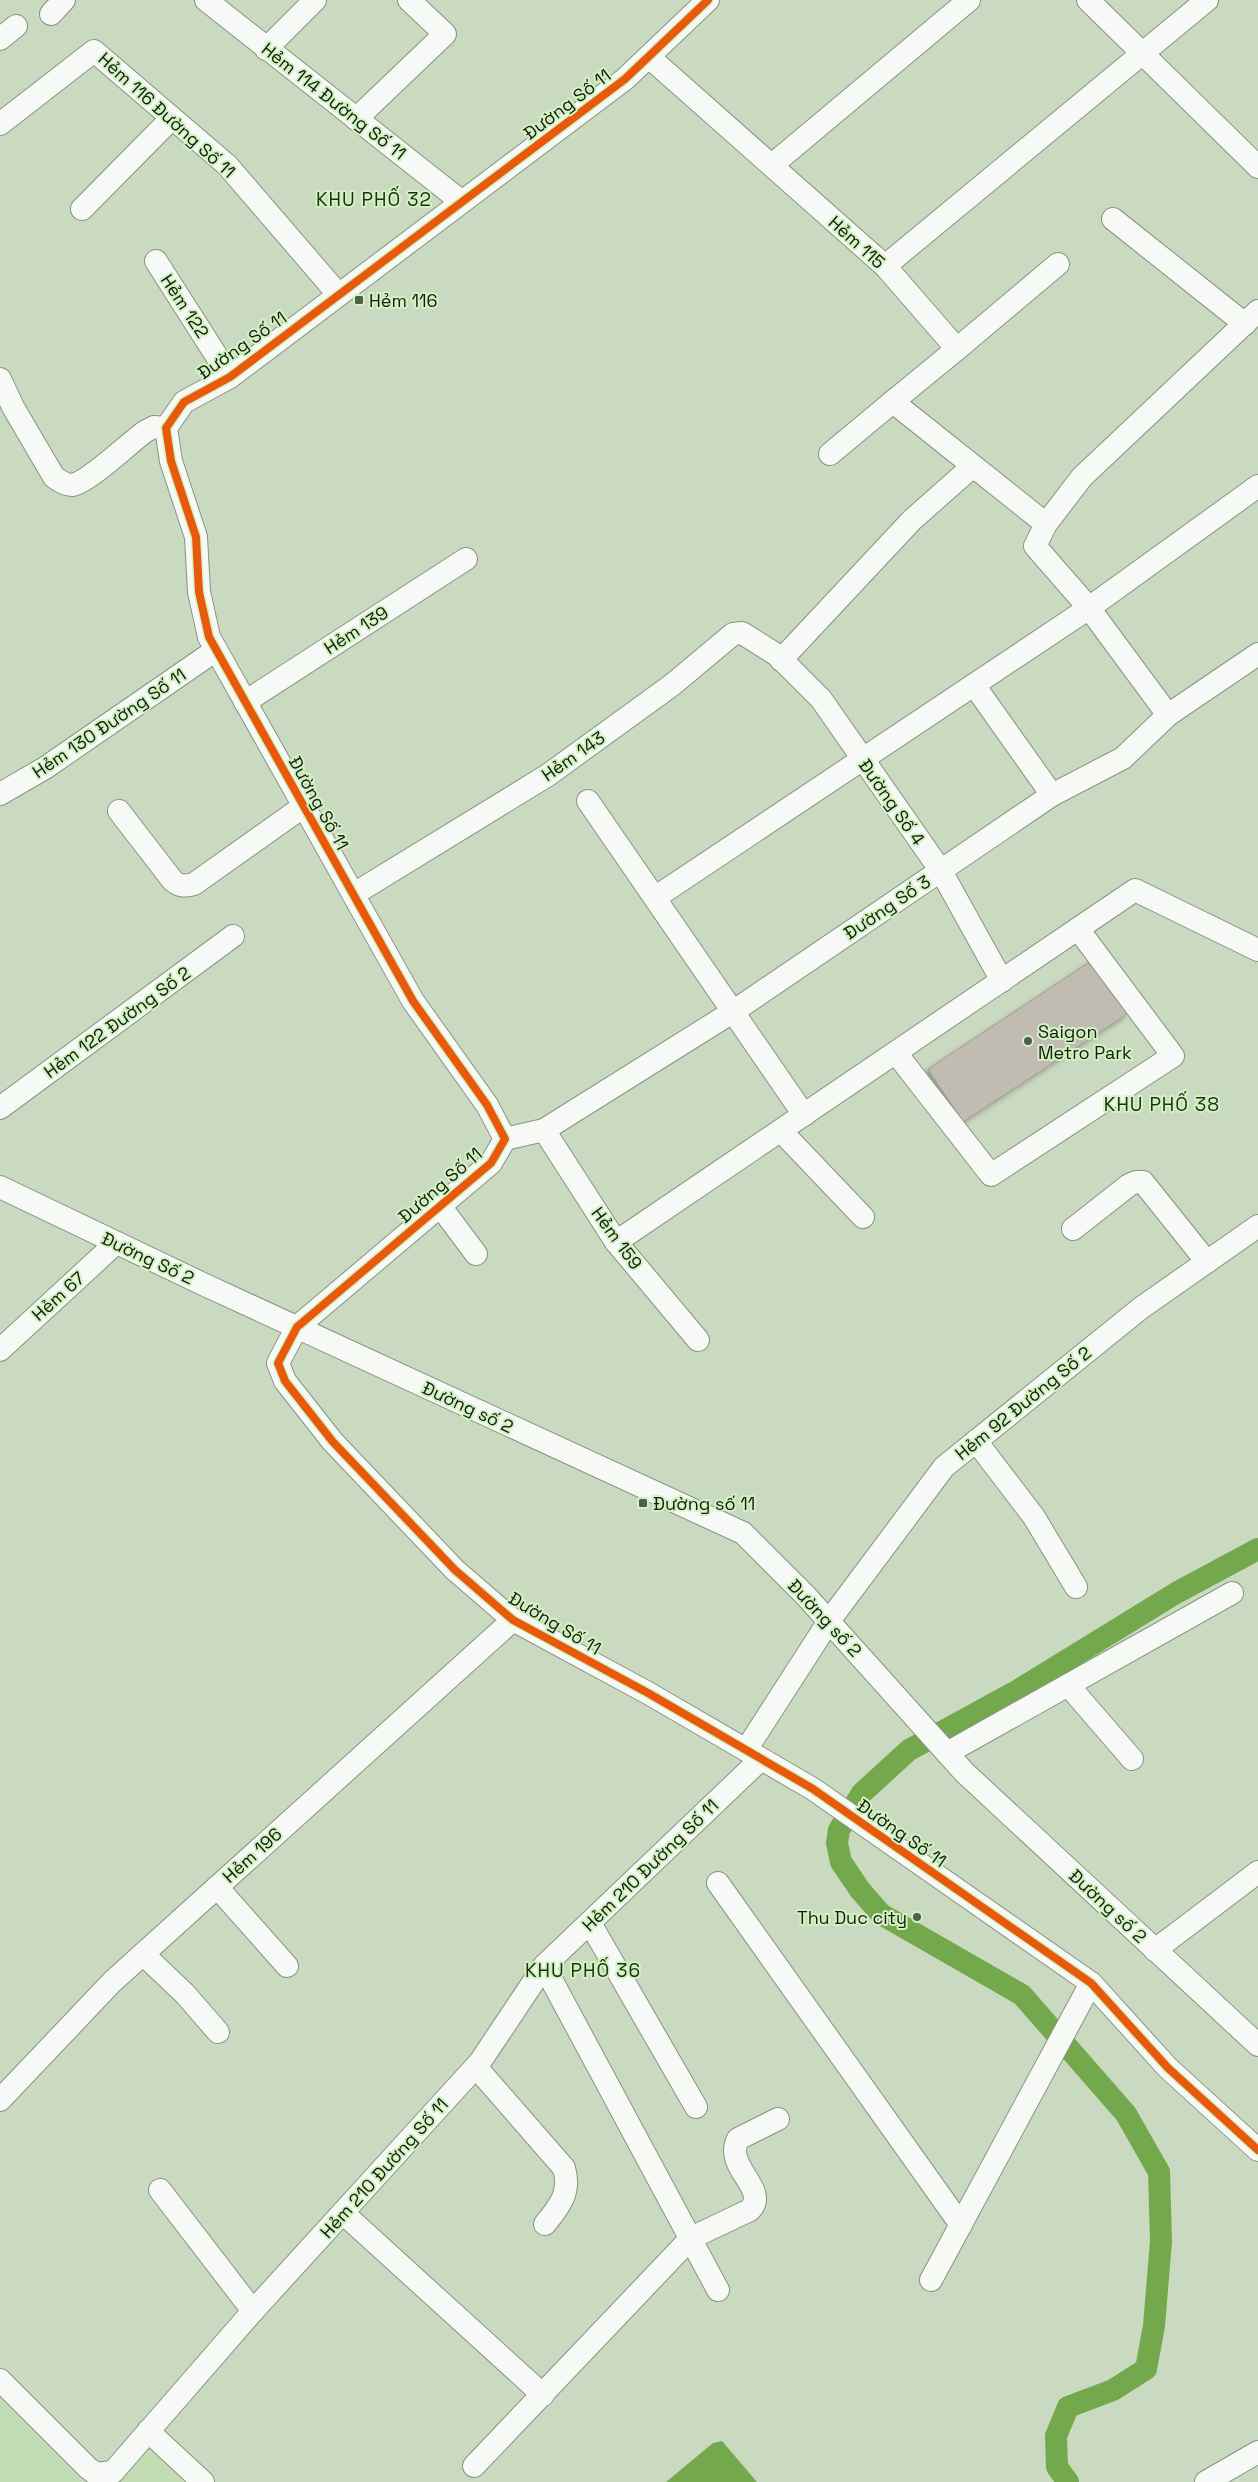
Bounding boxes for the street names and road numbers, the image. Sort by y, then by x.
street label: Hẻm 114 Đường Số 11 [257,37,411,165]
street label: Hẻm 116 Đường Số 11 [94,47,240,183]
street label: Đường Số 11 [519,64,615,144]
street label: Hẻm 115 [824,211,890,273]
street label: Hẻm 122 [156,270,214,342]
street label: Đường Số 11 [193,306,291,384]
street label: Hẻm 139 [320,601,392,659]
street label: Hẻm 130 Đường Số 11 [28,663,190,783]
street label: Hẻm 143 [537,726,609,786]
street label: Đường Số 11 [284,752,354,854]
street label: Đường Số 4 [854,754,930,850]
street label: Đường Số 3 [839,870,935,944]
street label: Hẻm 122 Đường Số 2 [39,961,195,1083]
street label: Đường Số 11 [393,1142,487,1228]
street label: Hẻm 159 [587,1202,647,1274]
street label: Đường Số 2 [98,1227,198,1289]
street label: Hẻm 67 [27,1266,89,1326]
street label: Hẻm 92 Đường Số 2 [950,1341,1096,1465]
street label: Đường số 2 [419,1376,517,1438]
street label: Đường số 2 [783,1574,867,1662]
street label: Đường Số 11 [505,1586,605,1660]
street label: Hẻm 210 Đường Số 11 [577,1794,723,1936]
street label: Đường Số 11 [853,1794,951,1872]
street label: Hẻm 196 [217,1822,287,1888]
street label: Đường số 2 [1064,1864,1152,1948]
street label: Hẻm 210 Đường Số 11 [315,2093,453,2243]

